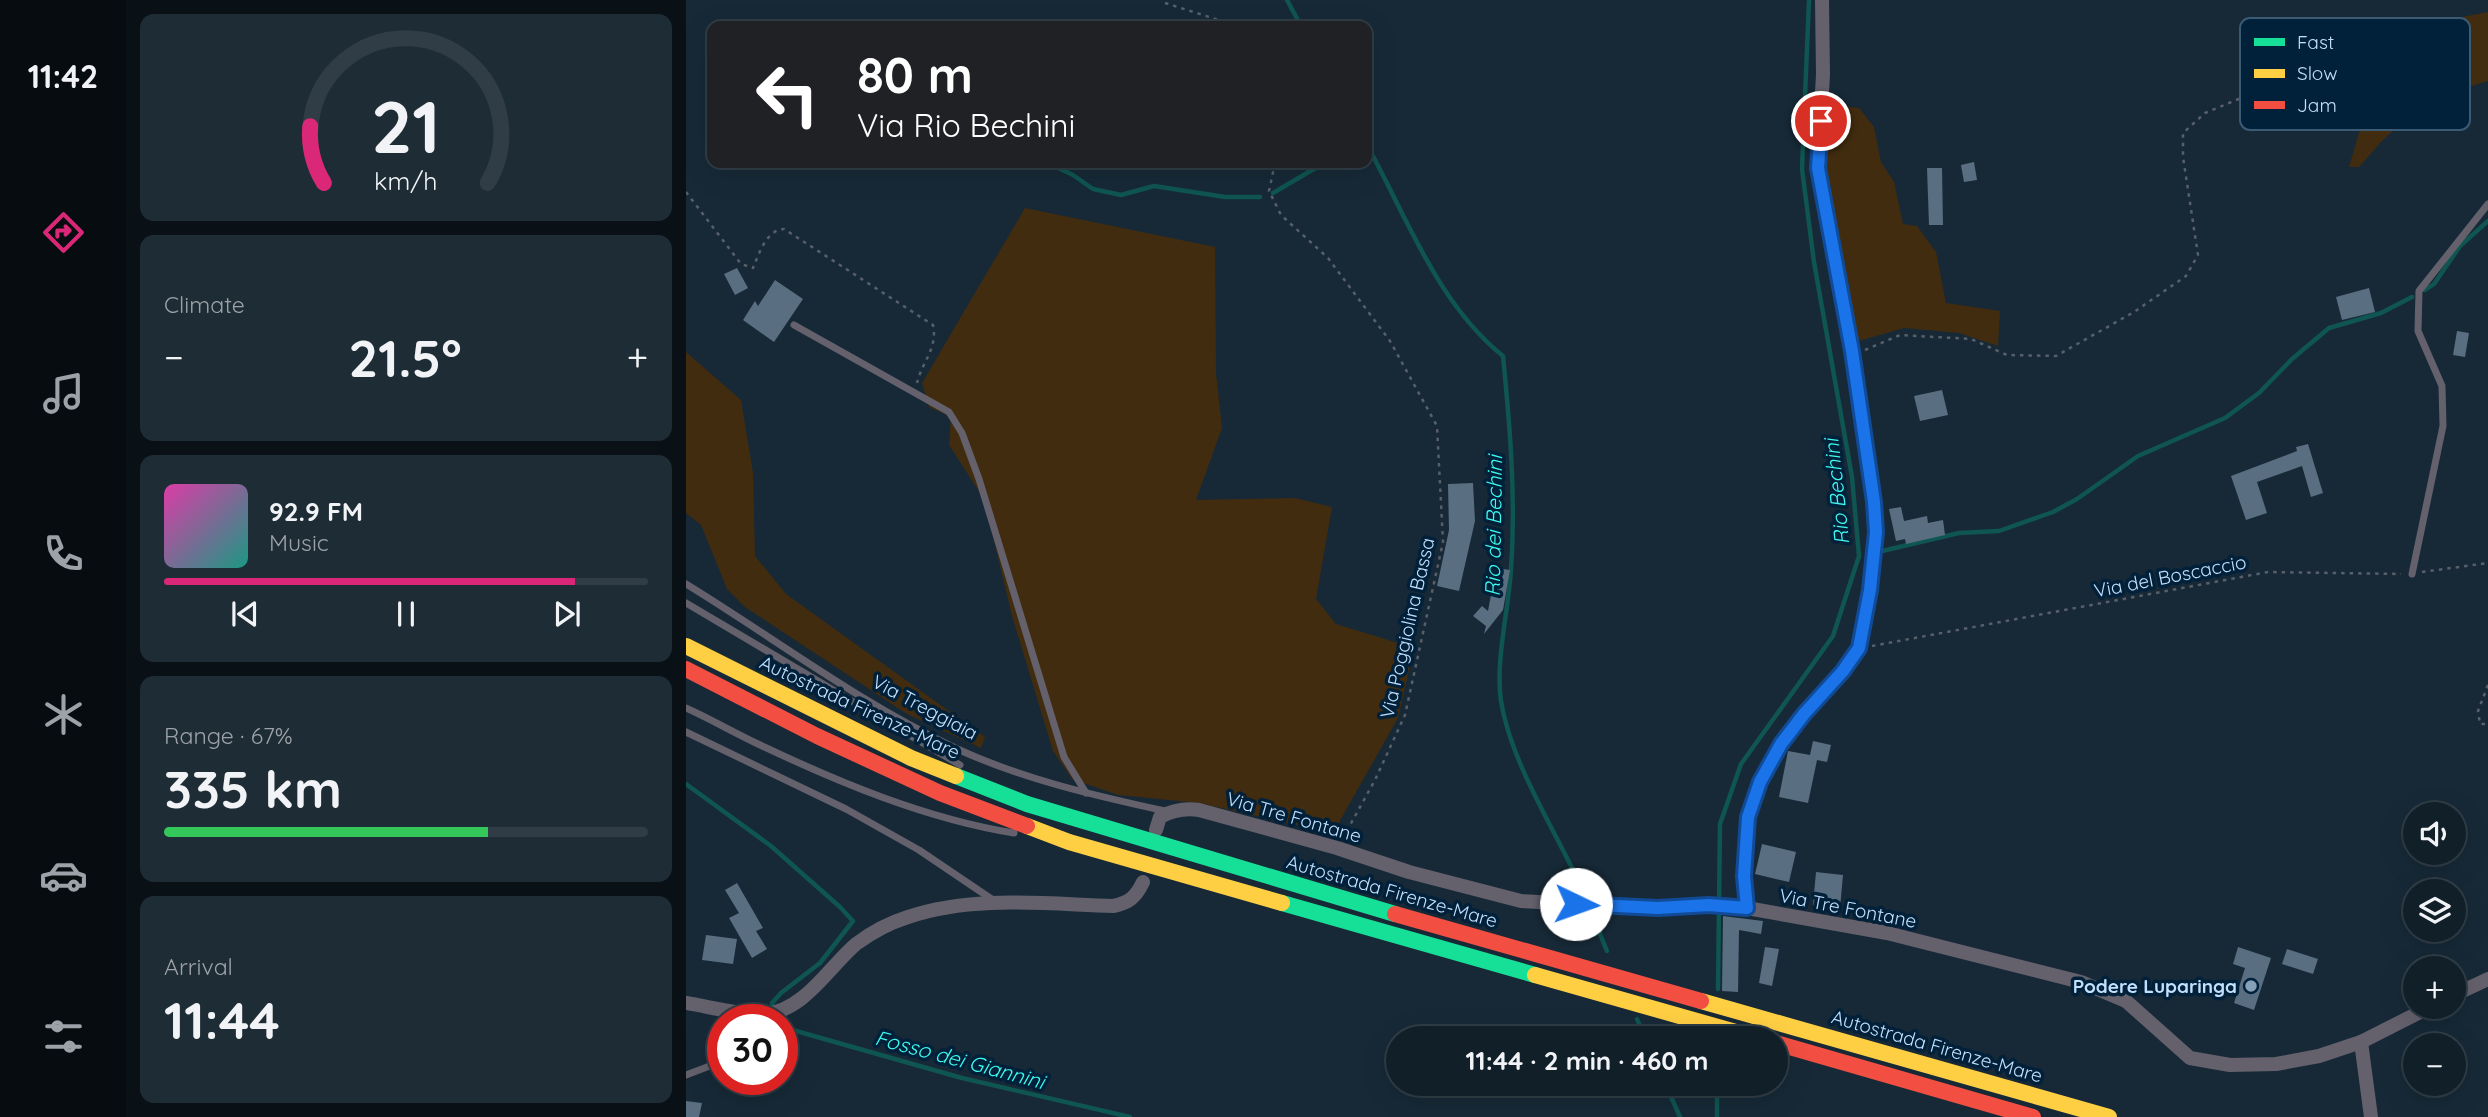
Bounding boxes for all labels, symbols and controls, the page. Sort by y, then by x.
legend [2240,18,2470,130]
text: Fast [2297,30,2334,54]
text: 80 m [857,44,973,105]
icon: left [742,49,833,140]
text: 11:42 [28,56,98,96]
text: Slow [2297,61,2338,85]
text: 21 [371,81,441,172]
pin [1791,91,1851,151]
text: Jam [2297,93,2337,117]
icon: arrive [1802,102,1840,140]
text: Via Rio Bechini [857,105,1075,145]
text: km/h [374,165,438,196]
icon: directions [39,208,88,257]
text: Climate [164,290,245,319]
text: 21.5° [349,325,462,390]
text: − [164,333,184,381]
text: + [627,333,648,381]
icon: music [39,369,88,418]
water label: Rio Bechini [1817,435,1854,546]
water label: Rio dei Bechini [1479,453,1507,597]
text: 92.9 FM [269,495,363,528]
text: Music [269,528,329,557]
icon: phone [39,529,88,578]
street label: Via Poggiolina Bassa [1375,535,1439,721]
street label: Via del Boscaccio [2092,549,2248,603]
icon: previous [226,595,264,633]
icon: pause [387,595,425,633]
icon: next [548,595,586,633]
street label: Autostrada Firenze-Mare [756,650,964,764]
street label: Via Treggiaia [868,669,982,745]
icon: climate [39,690,88,739]
text: Range · 67% [164,721,293,750]
text: 335 km [164,756,342,821]
street label: Via Tre Fontane [1224,786,1364,848]
map controls [2403,802,2466,1096]
button: sound [2403,802,2466,865]
street label: Autostrada Firenze-Mare [1284,849,1500,933]
icon: car [39,851,88,900]
position arrow [1539,867,1613,941]
button: layers [2403,879,2466,942]
street label: Via Tre Fontane [1777,883,1919,933]
text: Arrival [164,952,233,981]
button: + [2403,956,2466,1019]
place label: Podere Luparinga [2073,974,2237,998]
marker: Podere Luparinga [2243,978,2259,994]
text: 11:44 [164,987,280,1052]
speed limit sign: 30 [707,1004,798,1095]
street label: Autostrada Firenze-Mare [1829,1004,2045,1088]
icon: filters [39,1012,88,1061]
water label: Fosso dei Giannini [872,1024,1050,1095]
button: − [2403,1033,2466,1096]
text: 11:44 · 2 min · 460 m [1465,1044,1709,1077]

